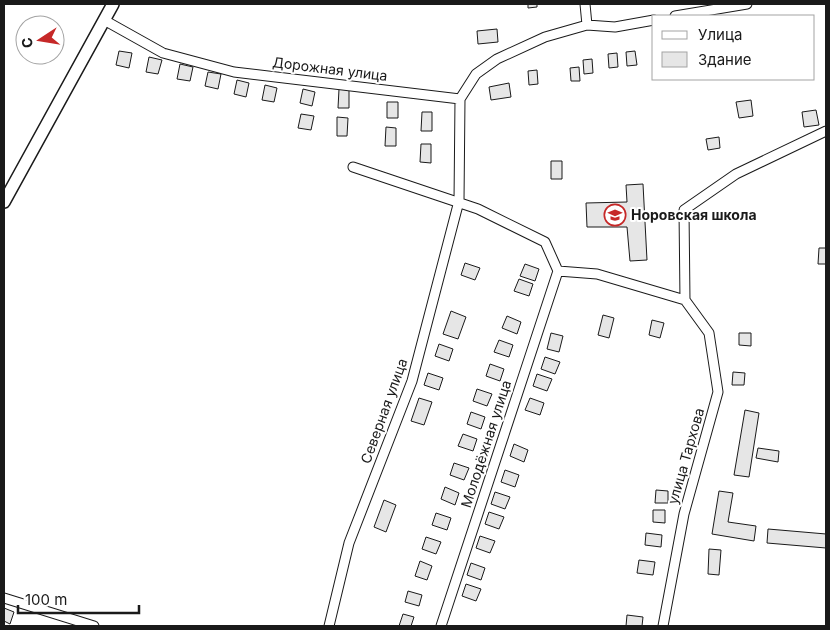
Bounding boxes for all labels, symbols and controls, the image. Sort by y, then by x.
north arrow [15,15,65,65]
legend [652,15,815,80]
text: Улица [698,25,742,44]
text: С [17,36,36,50]
text: Здание [698,50,752,69]
street label: Дорожная улица [272,53,388,84]
school or university icon: Норовская школа [603,203,627,227]
place label: Норовская школа [631,206,757,223]
street label: Северная улица [357,356,410,466]
street label: Молодёжная улица [457,378,514,510]
street label: улица Тархова [664,406,707,506]
scale bar [18,582,139,614]
text: 100 m [25,590,67,609]

